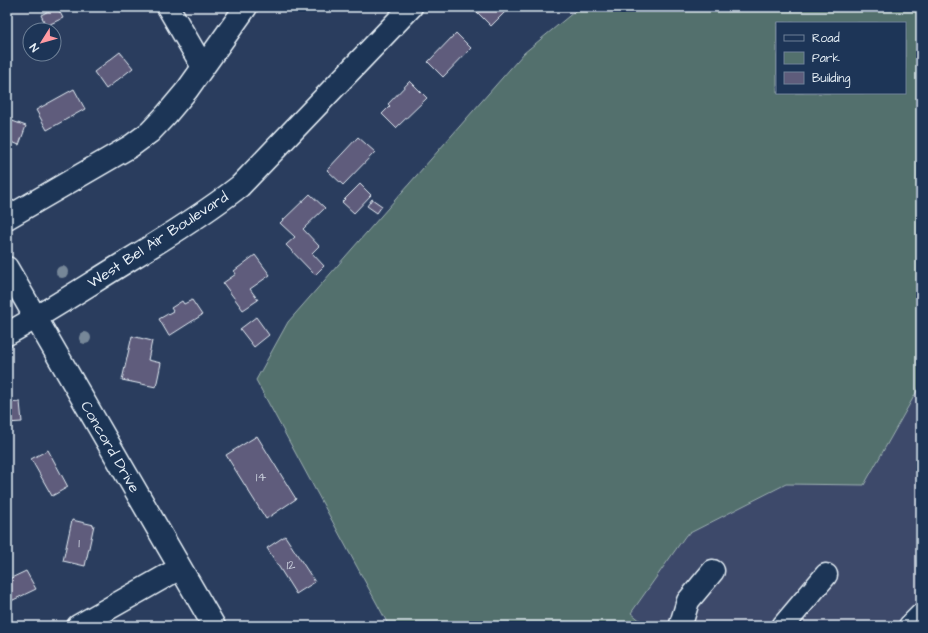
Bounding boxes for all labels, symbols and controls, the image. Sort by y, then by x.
north arrow [22,22,62,62]
legend [776,22,906,94]
text: Road [812,30,840,47]
text: N [26,40,42,55]
text: Park [812,50,840,67]
text: Building [812,70,850,88]
street label: West Bel Air Boulevard [84,186,233,293]
street label: Concord Drive [75,397,145,497]
house number: 14 [256,468,266,486]
house number: 1 [78,534,80,552]
house number: 12 [286,556,296,574]

